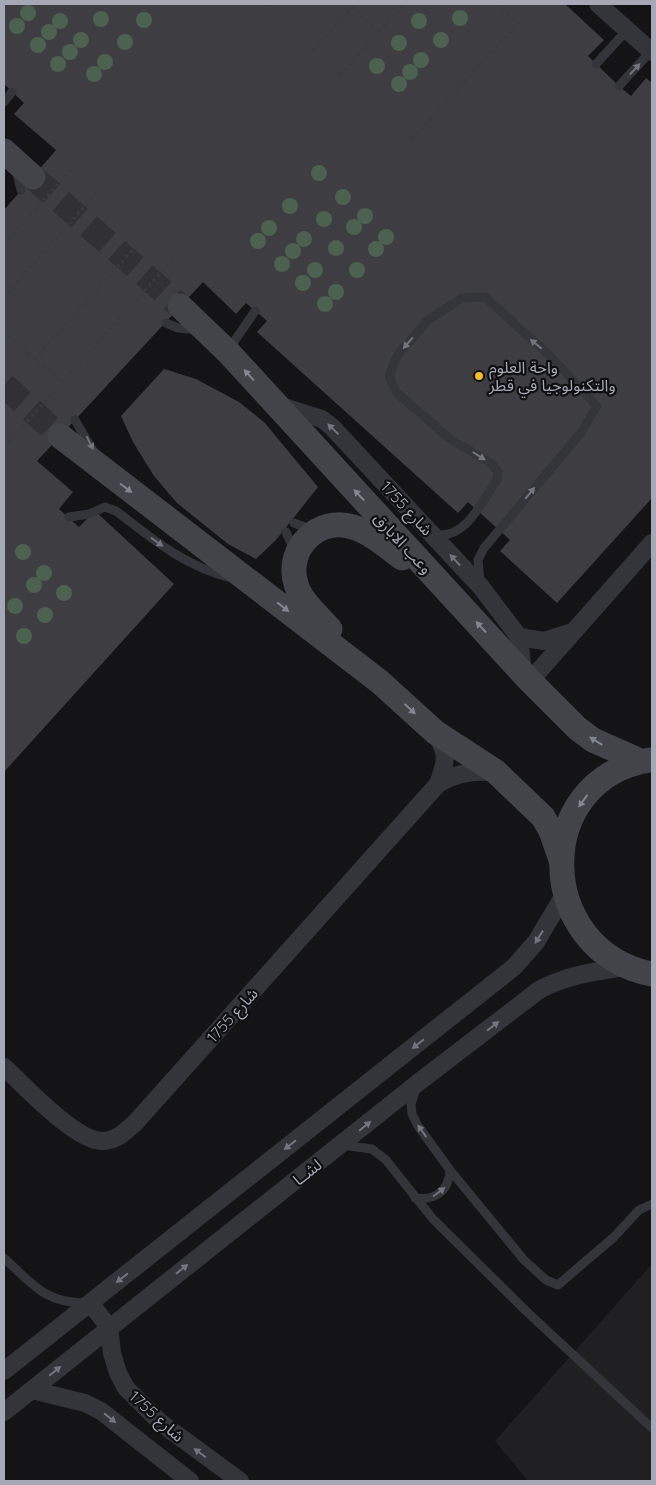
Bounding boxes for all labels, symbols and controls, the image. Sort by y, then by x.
one-way arrow [629,63,641,75]
one-way arrow [403,336,414,349]
one-way arrow [529,338,542,349]
place label: واحة العلوم والتكنولوجيا في قطر [488,357,616,398]
one-way arrow [243,369,255,381]
marker: واحة العلوم والتكنولوجيا في قطر [473,370,485,382]
one-way arrow [327,423,339,435]
one-way arrow [86,435,94,450]
one-way arrow [473,452,486,461]
street label: شارع 1755 [375,477,437,541]
one-way arrow [119,482,132,493]
one-way arrow [524,486,535,499]
one-way arrow [353,489,365,501]
street label: وعب الابارق [369,508,437,578]
one-way arrow [150,537,163,548]
one-way arrow [449,555,461,567]
one-way arrow [276,602,289,613]
one-way arrow [475,621,486,634]
one-way arrow [403,703,415,715]
one-way arrow [590,736,603,745]
one-way arrow [578,794,588,808]
one-way arrow [534,930,543,943]
street label: شارع 1755 [202,983,264,1049]
one-way arrow [486,1020,499,1031]
one-way arrow [411,1038,424,1049]
one-way arrow [359,1120,372,1131]
one-way arrow [417,1124,427,1138]
one-way arrow [284,1139,297,1150]
street label: لشــا [289,1155,325,1189]
one-way arrow [433,1187,446,1198]
one-way arrow [176,1264,189,1275]
one-way arrow [115,1273,128,1283]
one-way arrow [48,1365,61,1376]
street label: شارع 1755 [123,1386,189,1448]
one-way arrow [103,1412,116,1423]
one-way arrow [194,1447,207,1458]

